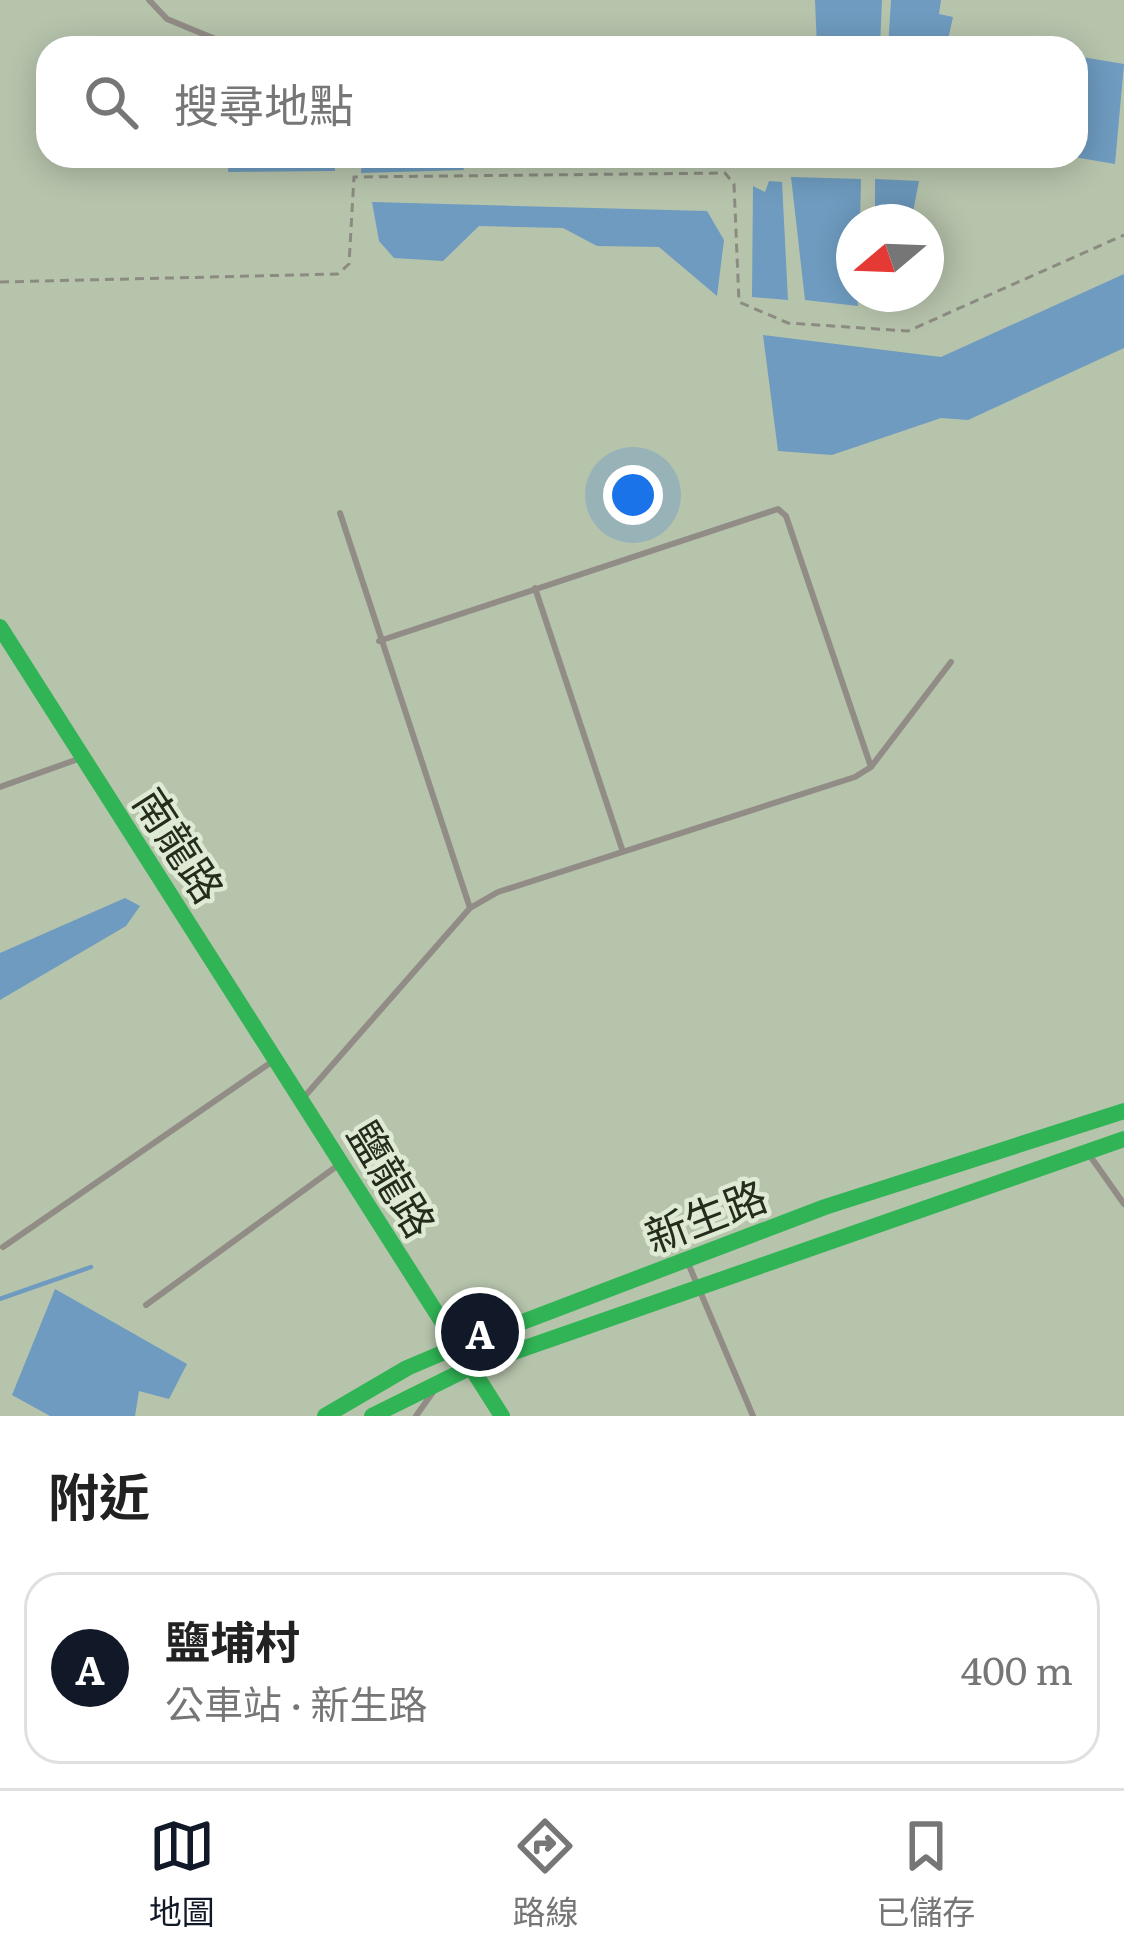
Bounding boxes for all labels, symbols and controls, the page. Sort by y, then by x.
search box [36,36,1088,168]
icon: search [78,69,144,135]
text: 搜尋地點 [174,69,354,136]
north arrow [836,204,944,312]
your location [603,465,663,525]
street label: 南龍路 [121,774,241,914]
street label: 鹽龍路 [335,1108,453,1248]
street label: 新生路 [635,1162,775,1266]
pin: A [441,1287,519,1377]
text: 附近 [48,1456,150,1532]
text: 鹽埔村 [165,1606,300,1673]
text: A [75,1639,105,1697]
text: 400 m [961,1639,1073,1697]
text: 公車站 · 新生路 [165,1673,428,1731]
tab: 地圖 [149,1813,215,1934]
tab: 路線 [512,1813,578,1934]
tab: 已儲存 [876,1813,975,1934]

